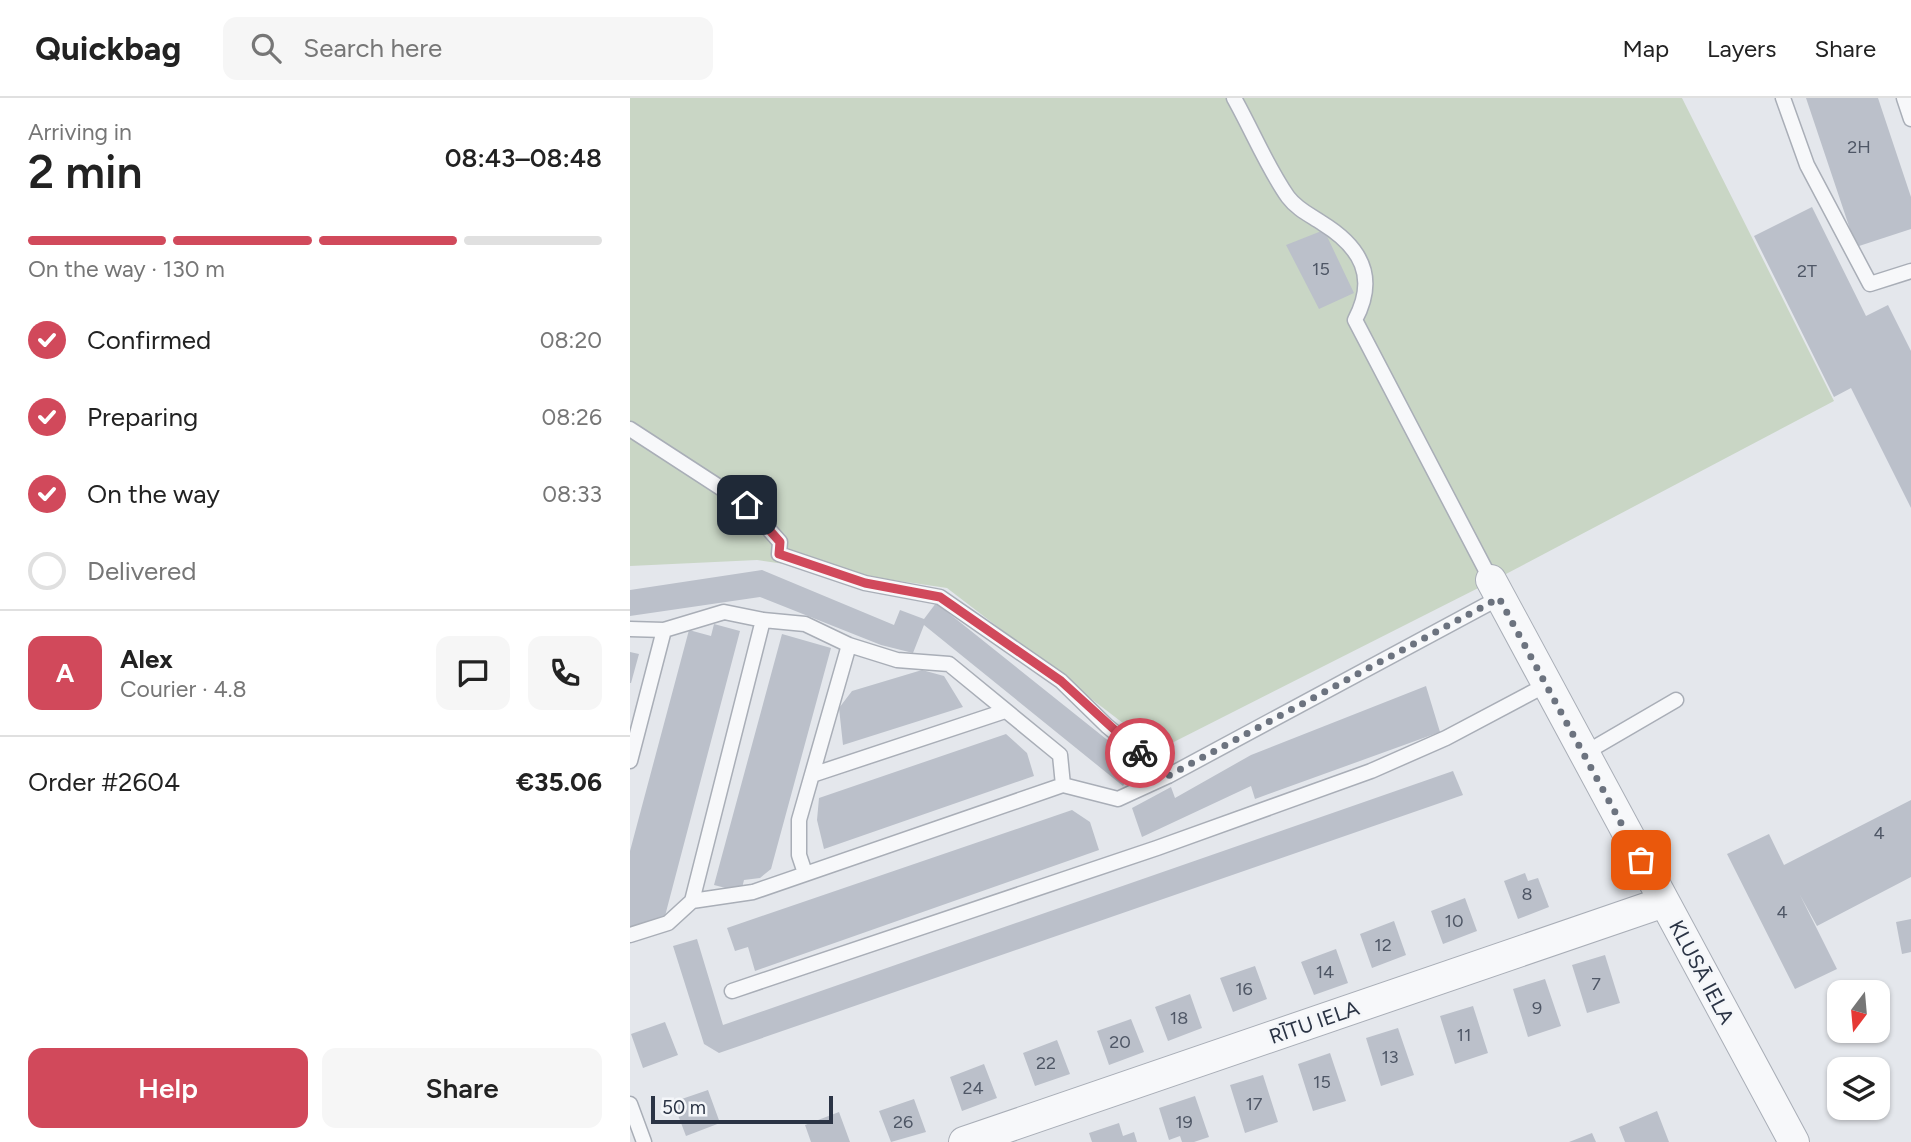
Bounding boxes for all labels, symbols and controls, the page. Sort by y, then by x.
search box [223,17,713,80]
text: Quickbag [35,29,181,68]
icon: search [247,29,285,67]
text: Search here [303,32,442,64]
text: Map [1622,34,1669,63]
text: Layers [1707,34,1776,63]
text: Share [1814,34,1876,63]
text: Arriving in [28,118,132,146]
house number: 2H [1847,136,1871,158]
text: 08:43–08:48 [445,142,602,174]
text: 2 min [28,144,143,200]
text: On the way · 130 m [28,255,225,283]
house number: 15 [1312,258,1330,280]
house number: 2T [1797,260,1817,282]
icon: check [28,321,66,359]
text: Confirmed [87,324,211,356]
text: 08:20 [540,326,602,354]
icon: check [28,398,66,436]
text: Preparing [87,401,198,433]
text: 08:26 [541,403,602,431]
icon: check [28,475,66,513]
pin [717,475,777,535]
text: On the way [87,478,220,510]
text: 08:33 [542,480,602,508]
icon: home [728,486,766,524]
text: Delivered [87,555,196,587]
button: chat [436,636,510,710]
button: phone [528,636,602,710]
text: Alex [120,643,173,675]
text: A [56,657,74,689]
text: Courier · 4.8 [120,675,247,703]
courier [1105,718,1175,788]
icon: bike [1121,734,1159,772]
text: Order #2604 [28,766,180,798]
text: €35.06 [516,766,602,798]
house number: 4 [1873,822,1885,844]
pin [1611,830,1671,890]
icon: bag [1622,841,1660,879]
house number: 8 [1521,883,1533,905]
house number: 4 [1776,901,1788,923]
house number: 10 [1445,910,1463,932]
street label: KLUSĀ IELA [1664,916,1740,1028]
house number: 12 [1374,934,1392,956]
house number: 14 [1316,961,1334,983]
house number: 7 [1591,973,1601,995]
house number: 16 [1235,978,1253,1000]
north arrow [1827,980,1890,1043]
map controls [1827,980,1890,1120]
street label: RĪTU IELA [1266,995,1362,1049]
house number: 9 [1532,997,1542,1019]
house number: 18 [1170,1007,1188,1029]
house number: 11 [1457,1024,1471,1046]
house number: 20 [1109,1031,1131,1053]
house number: 13 [1381,1046,1399,1068]
button: Help [28,1048,308,1128]
button: Share [322,1048,602,1128]
house number: 22 [1036,1052,1056,1074]
button: layers [1827,1057,1890,1120]
house number: 15 [1313,1071,1331,1093]
house number: 24 [962,1077,984,1099]
scale bar [651,1093,833,1125]
house number: 17 [1245,1093,1263,1115]
text: 50 m [662,1096,706,1119]
house number: 26 [893,1111,913,1133]
house number: 19 [1175,1111,1193,1133]

